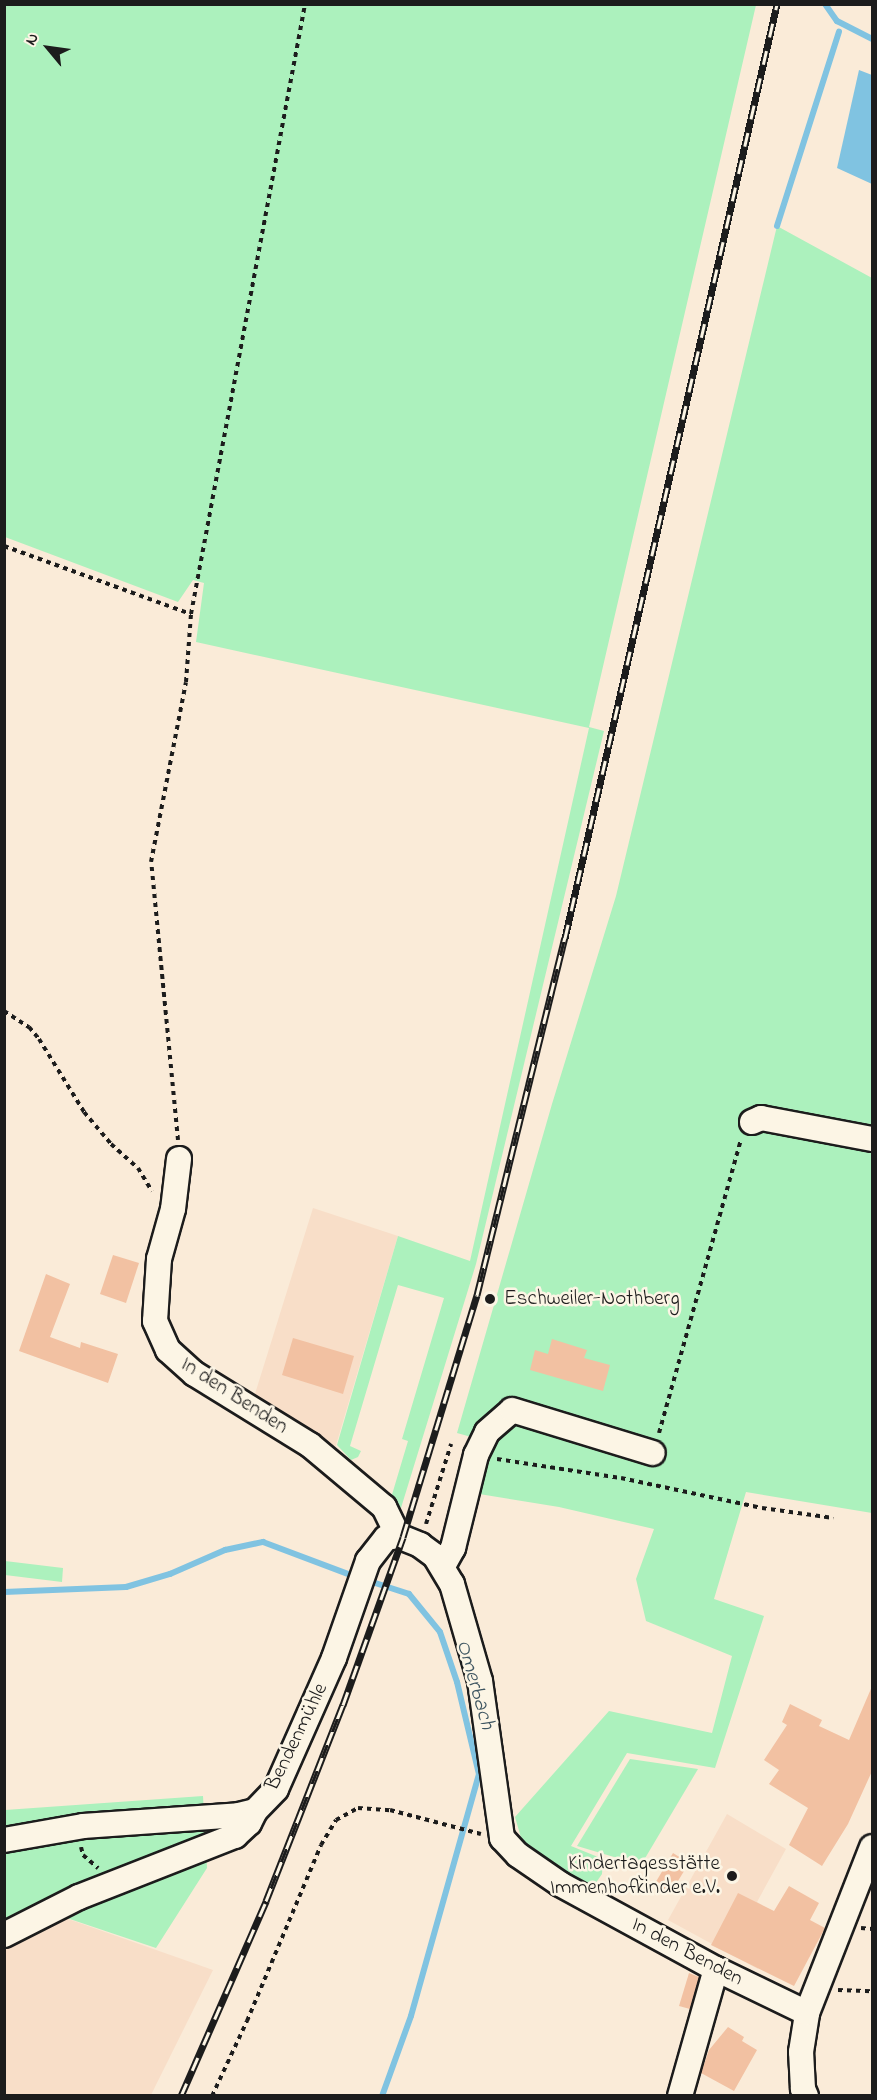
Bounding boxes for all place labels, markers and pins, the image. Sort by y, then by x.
place label: Eschweiler-Nothberg [504,1286,680,1312]
marker: Eschweiler-Nothberg [481,1290,499,1308]
place label: Kindertagesstätte Immenhofkinder e.V. [550,1851,720,1901]
marker: Kindertagesstätte Immenhofkinder e.V. [725,1869,739,1883]

